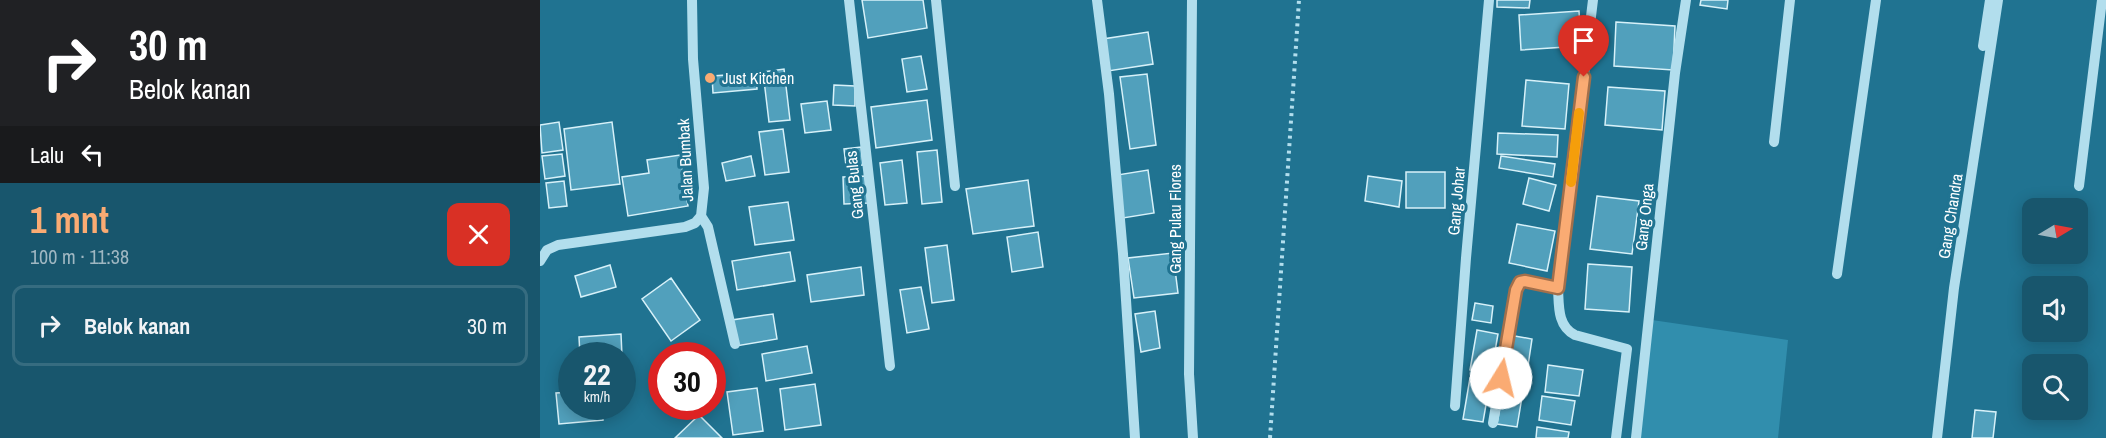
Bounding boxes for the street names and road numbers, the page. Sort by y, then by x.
street label: Jalan Bumbak [672,117,698,202]
street label: Gang Bulas [839,150,869,220]
street label: Gang Pulau Flores [1164,164,1186,274]
street label: Gang Johar [1442,165,1470,236]
street label: Gang Chandra [1932,171,1968,260]
street label: Gang Onga [1630,181,1659,252]

